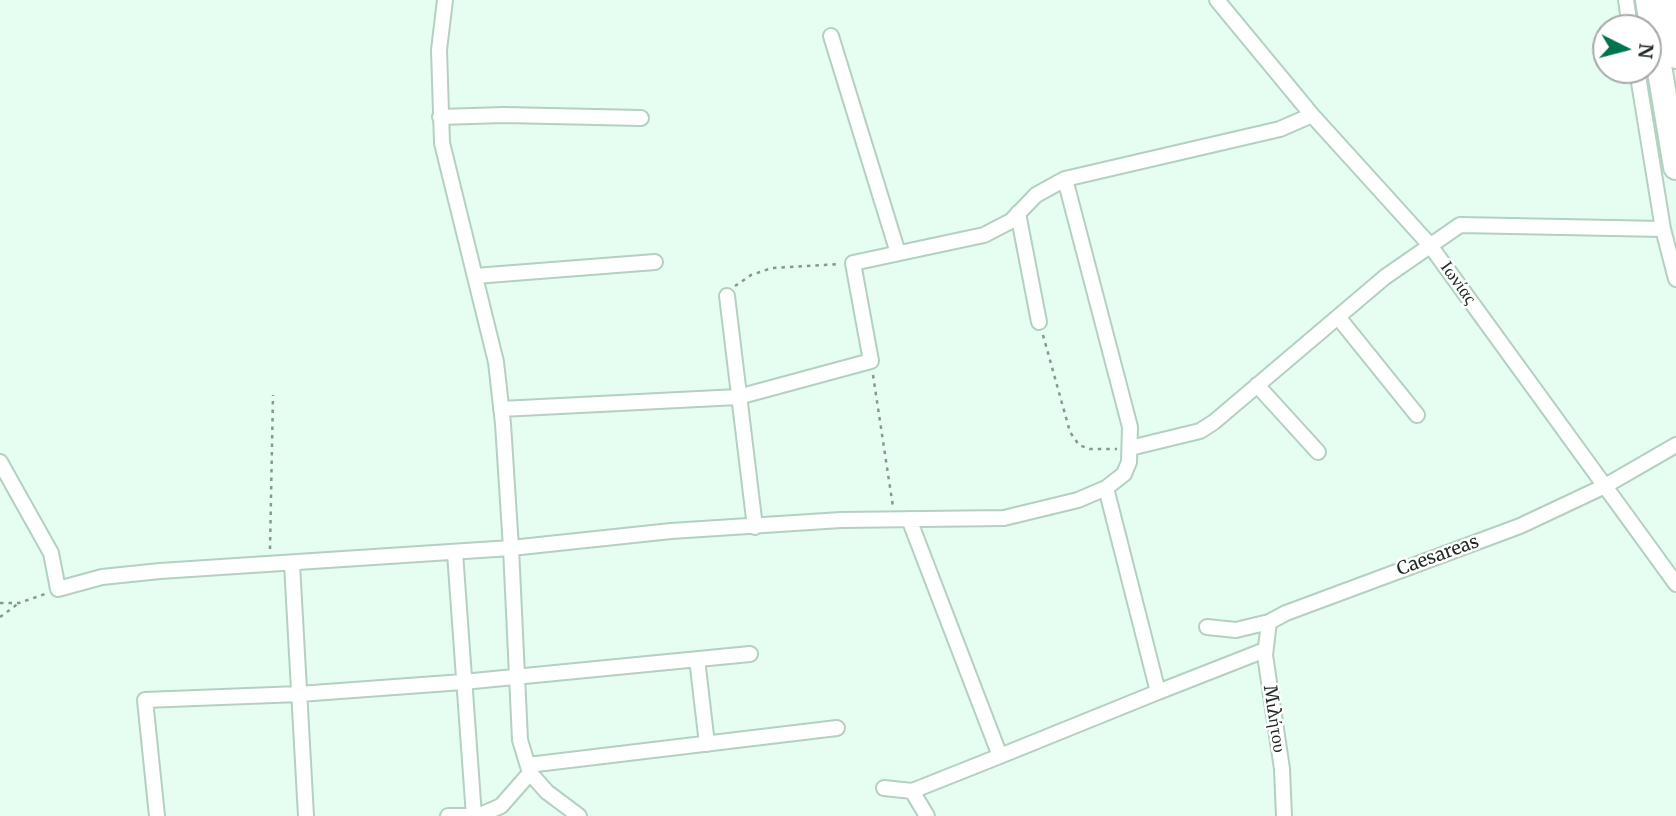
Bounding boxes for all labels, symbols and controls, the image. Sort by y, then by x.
north arrow [1592,14,1662,84]
text: N [1633,42,1659,60]
street label: Ιωνίας [1435,257,1481,309]
street label: Caesareas [1394,531,1482,581]
street label: Μιλήτου [1258,684,1290,754]

